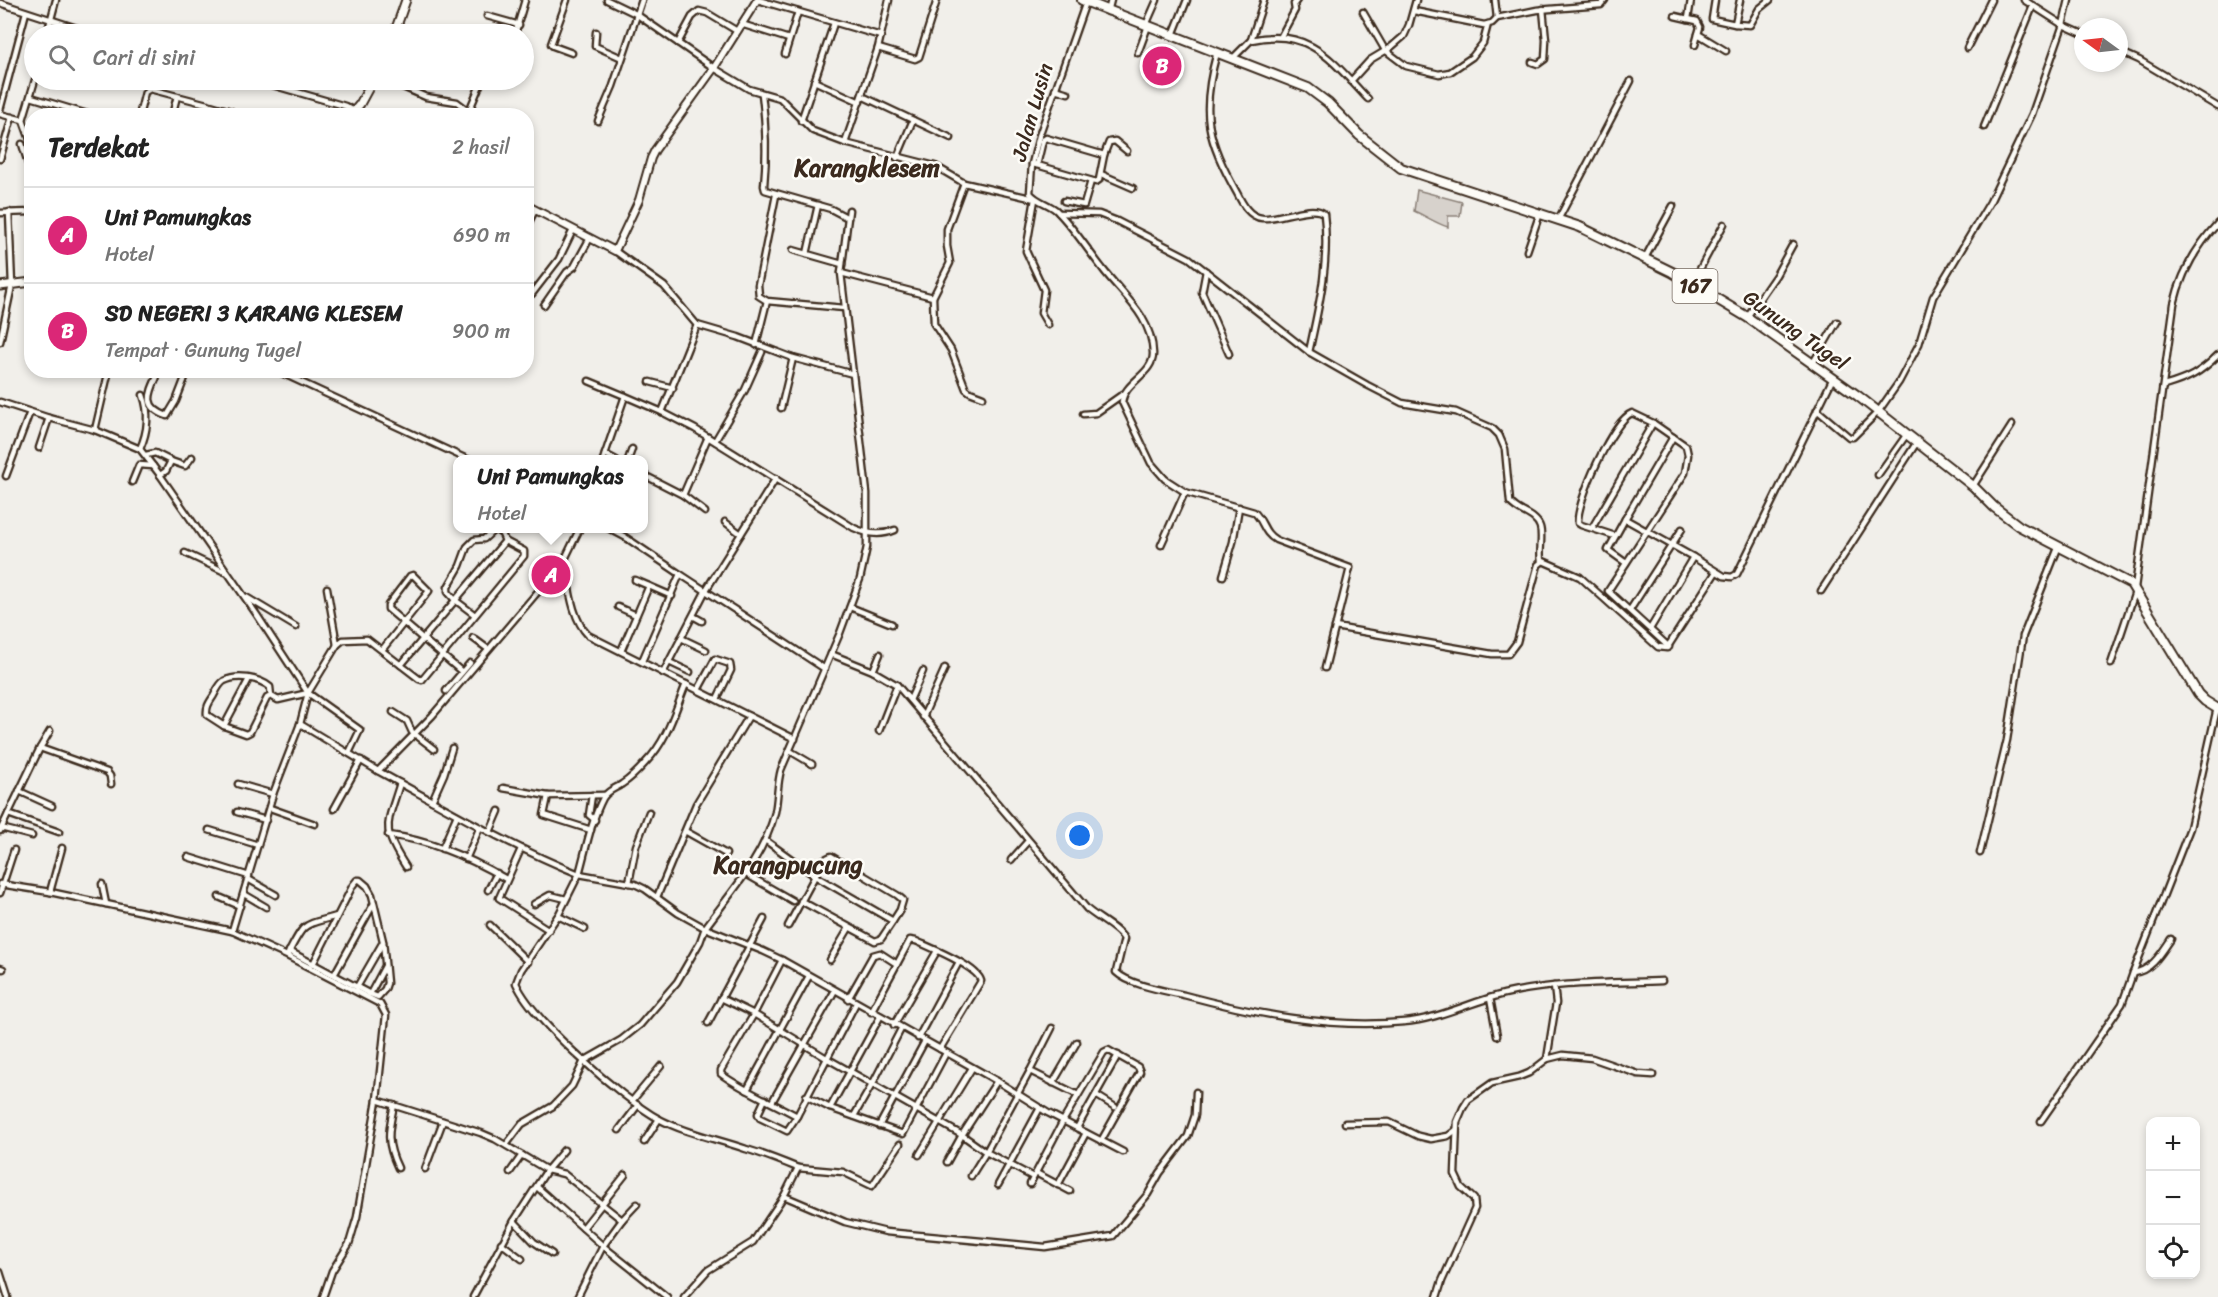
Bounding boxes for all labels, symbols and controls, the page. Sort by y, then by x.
north arrow [2074,18,2128,72]
search box [24,24,534,90]
text: Cari di sini [93,38,195,77]
icon: search [45,41,78,74]
pin: B [1142,44,1182,88]
street label: Jalan Lusin [1000,59,1064,166]
text: Terdekat [48,124,149,170]
text: 2 hasil [452,130,510,165]
district label: Karangklesem [793,147,940,189]
text: Uni Pamungkas [105,198,251,237]
text: A [61,218,74,253]
text: 690 m [453,218,510,253]
text: Hotel [105,237,154,272]
road number: 167 [1672,269,1718,303]
street label: Gunung Tugel [1735,279,1858,381]
text: SD NEGERI 3 KARANG KLESEM [105,294,403,333]
text: B [61,314,74,349]
text: 900 m [452,314,510,349]
text: Tempat · Gunung Tugel [105,333,301,368]
popup [453,455,648,533]
text: Uni Pamungkas [477,457,624,496]
text: Hotel [477,496,526,531]
pin: A [532,552,570,598]
your location [1065,821,1094,850]
district label: Karangpucung [712,844,863,886]
map controls [2146,1117,2200,1279]
button: + [2146,1117,2200,1171]
button: − [2146,1171,2200,1225]
button: locate [2146,1225,2200,1279]

